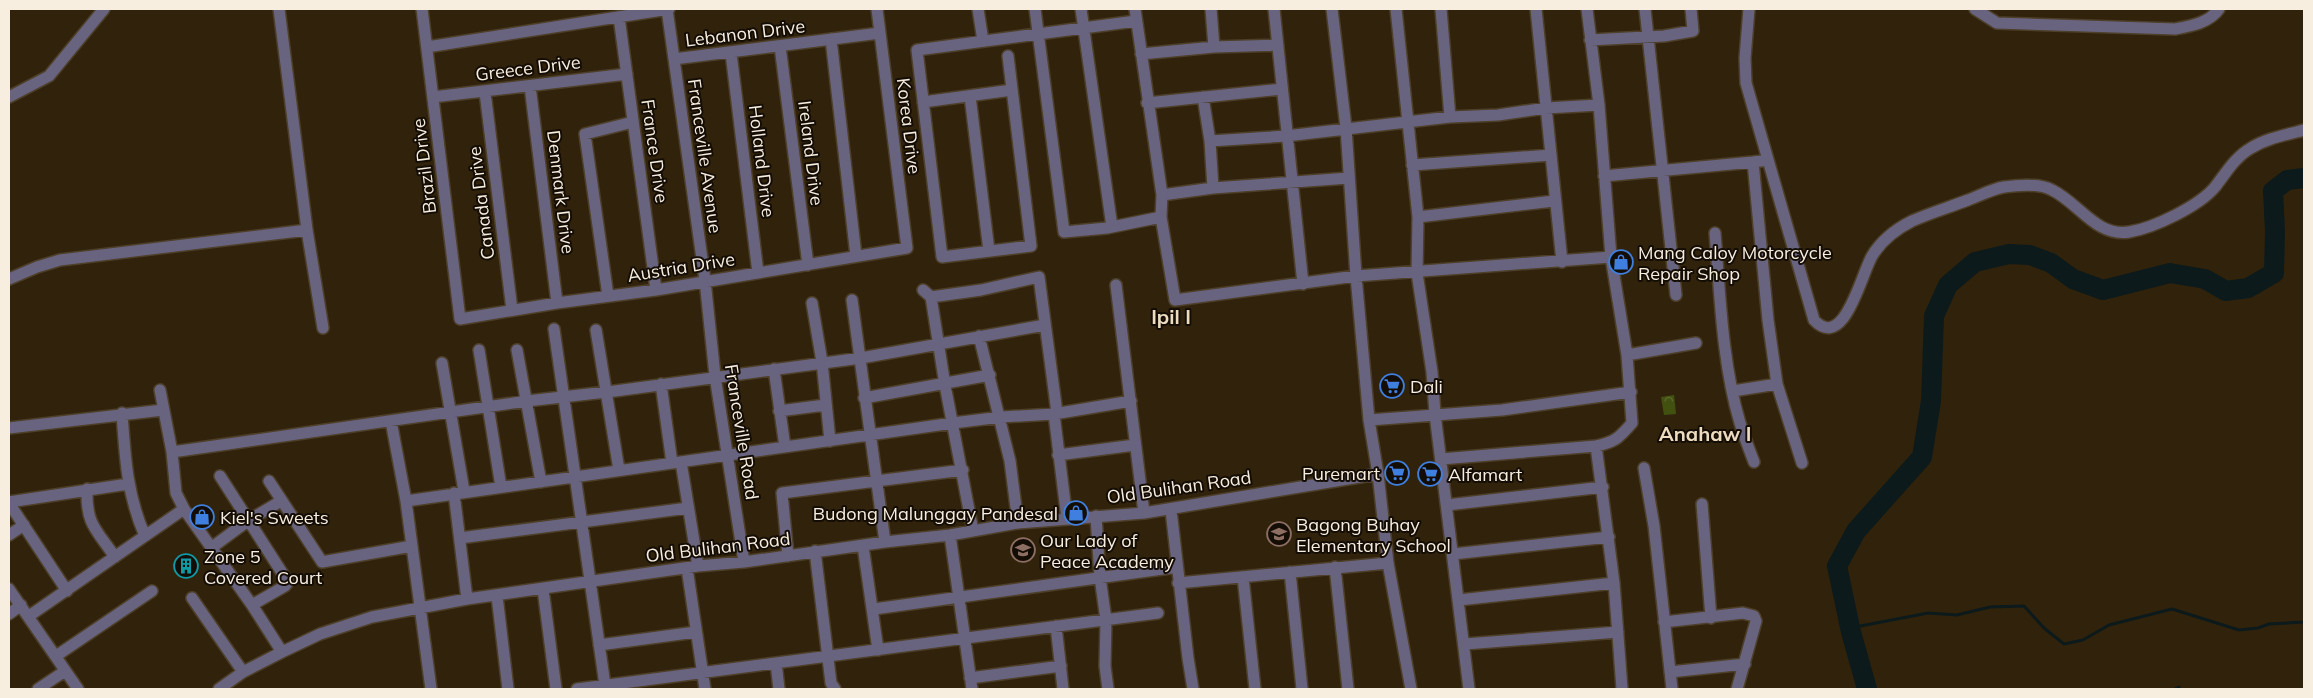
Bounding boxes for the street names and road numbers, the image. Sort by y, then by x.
street label: Lebanon Drive [684,14,806,52]
street label: Greece Drive [474,50,582,86]
street label: Franceville Avenue [683,77,727,235]
street label: Korea Drive [892,77,926,175]
street label: France Drive [636,98,674,204]
street label: Ireland Drive [793,99,829,207]
street label: Holland Drive [744,104,780,218]
street label: Brazil Drive [407,117,441,215]
street label: Denmark Drive [542,129,580,255]
street label: Canada Drive [463,145,499,261]
street label: Austria Drive [626,247,736,287]
street label: Franceville Road [720,362,764,502]
street label: Old Bulihan Road [1105,465,1253,509]
street label: Old Bulihan Road [644,527,792,567]

